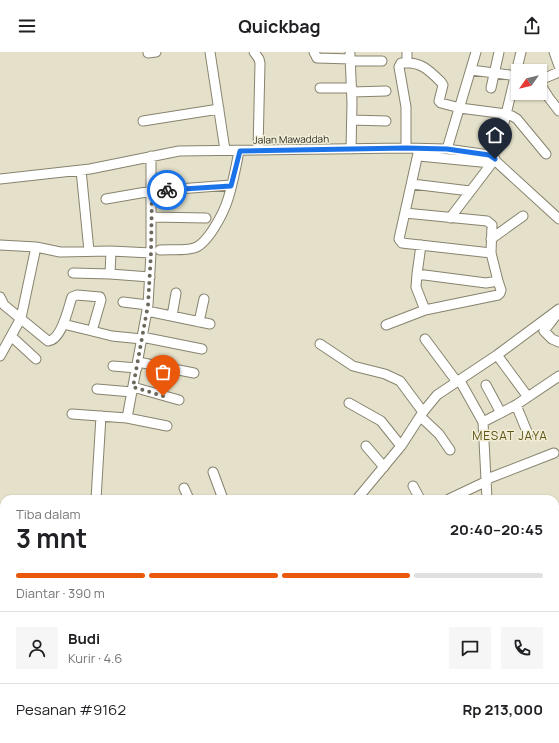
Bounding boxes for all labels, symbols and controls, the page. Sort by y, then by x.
text: Quickbag [238,14,321,38]
icon: menu [16,15,38,37]
icon: share [521,15,543,37]
north arrow [511,64,547,100]
map controls [511,64,547,100]
pin [478,118,512,159]
icon: home [484,124,506,146]
street label: Jalan Mawaddah [253,131,329,147]
courier [147,170,187,210]
icon: bike [156,179,178,201]
pin [146,355,180,396]
icon: bag [152,361,174,383]
district label: MESAT JAYA [472,427,548,444]
text: Tiba dalam [16,505,81,523]
text: 20:40–20:45 [450,519,543,540]
text: 3 mnt [16,520,87,556]
text: Diantar · 390 m [16,584,105,602]
button: person [16,627,58,669]
button: chat [449,627,491,669]
button: phone [501,627,543,669]
text: Budi [68,628,100,649]
text: Kurir · 4.6 [68,649,122,667]
text: Pesanan #9162 [16,699,126,720]
text: Rp 213,000 [462,699,543,720]

